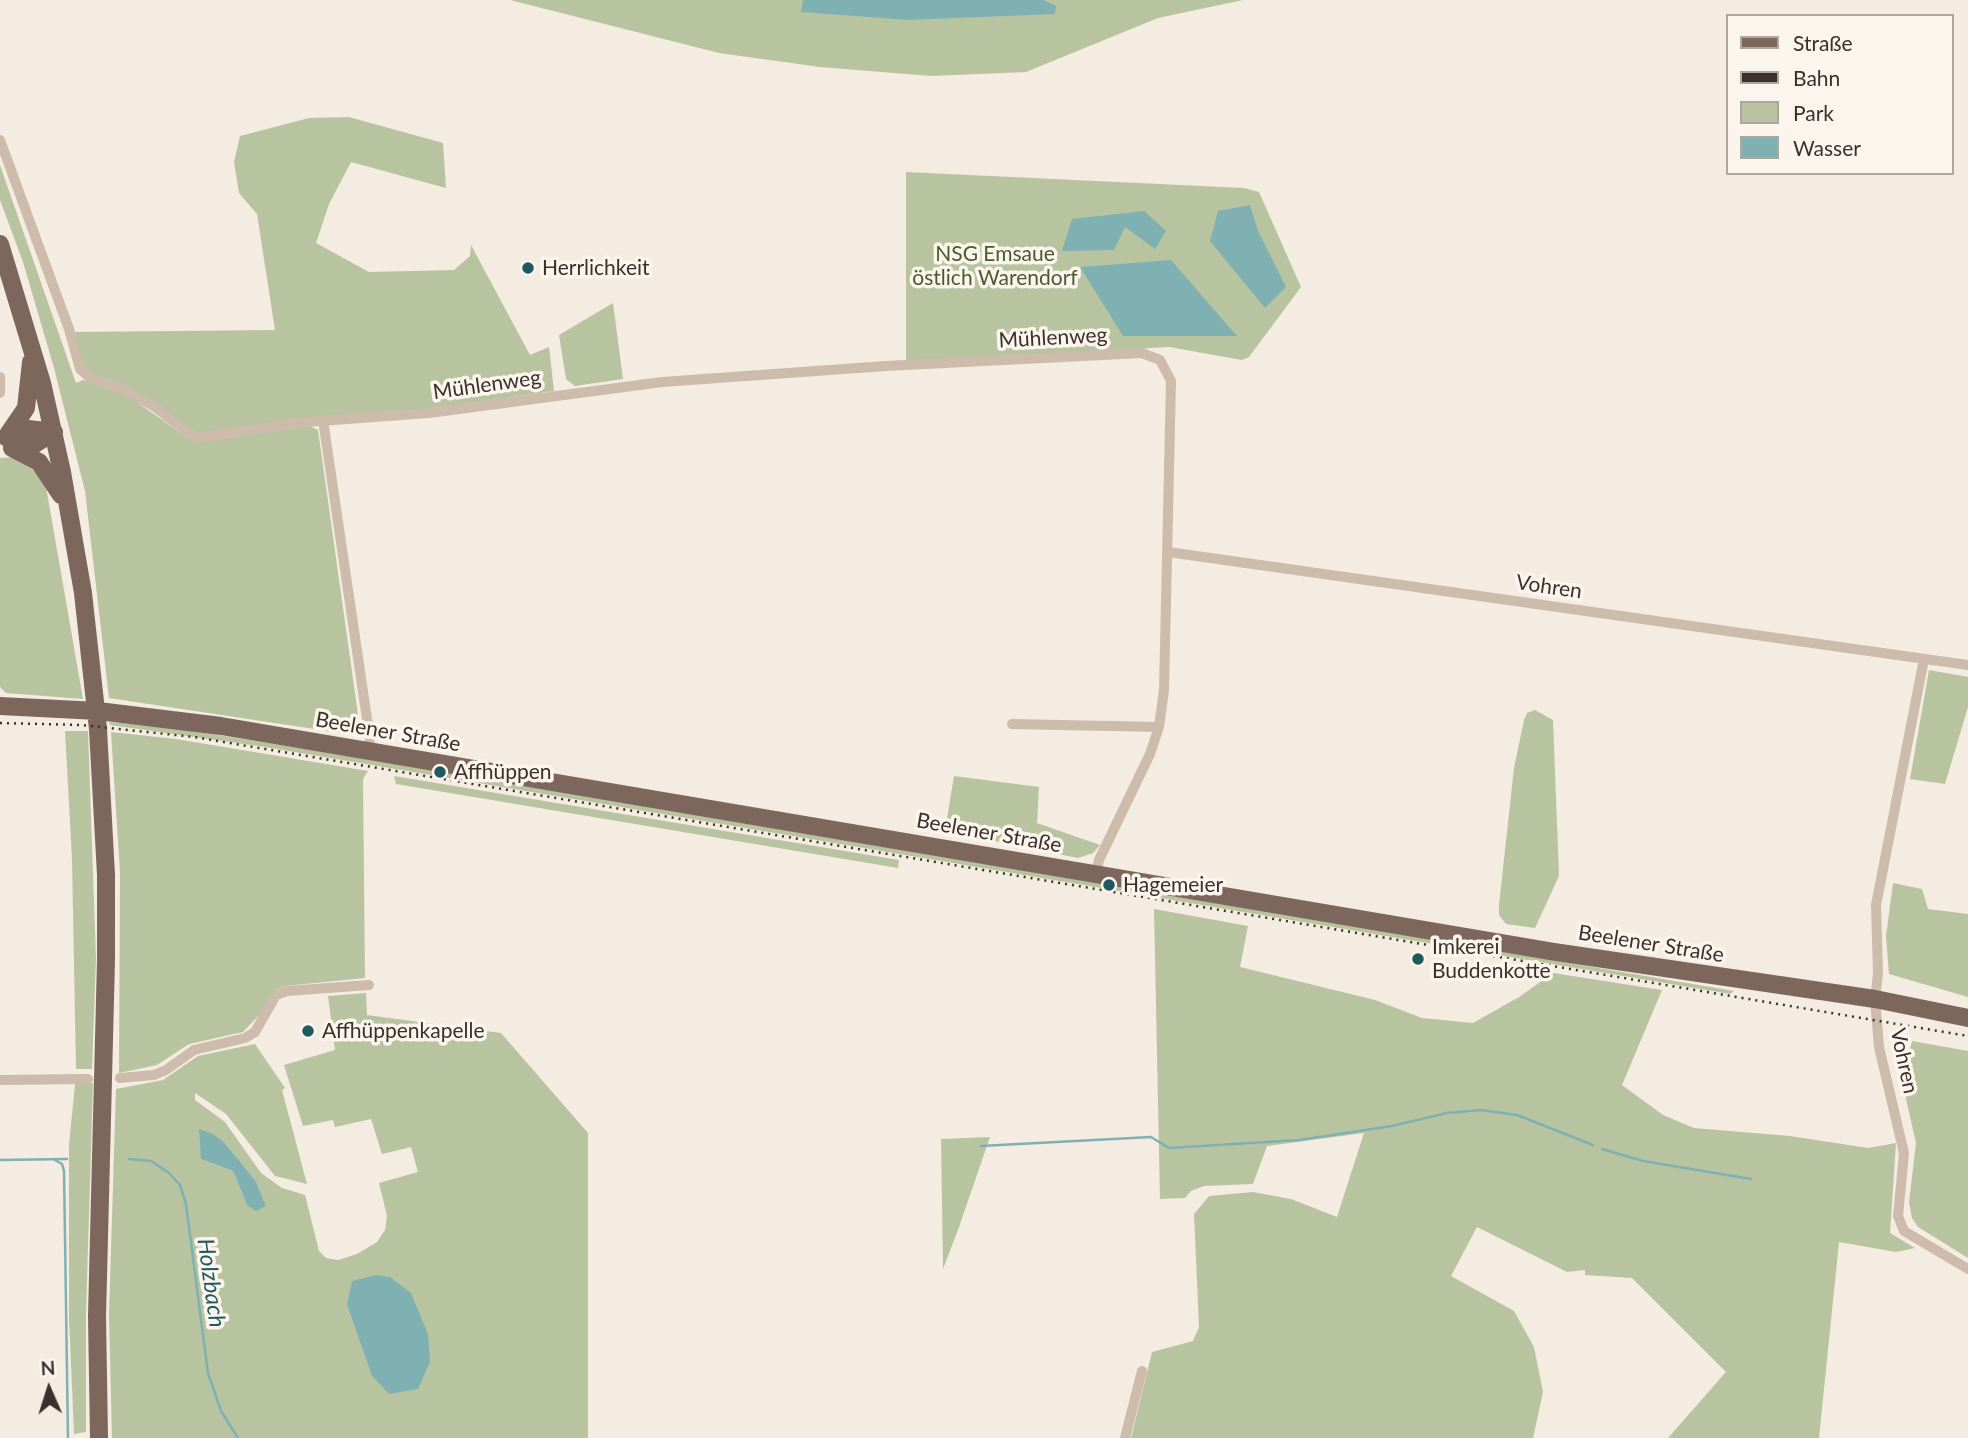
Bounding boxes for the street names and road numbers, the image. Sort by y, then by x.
street label: Mühlenweg [998,323,1108,353]
street label: Mühlenweg [431,365,543,405]
street label: Vohren [1514,570,1584,604]
street label: Beelener Straße [313,707,463,757]
street label: Beelener Straße [914,808,1064,858]
street label: Beelener Straße [1576,920,1726,968]
street label: Vohren [1885,1026,1923,1096]

